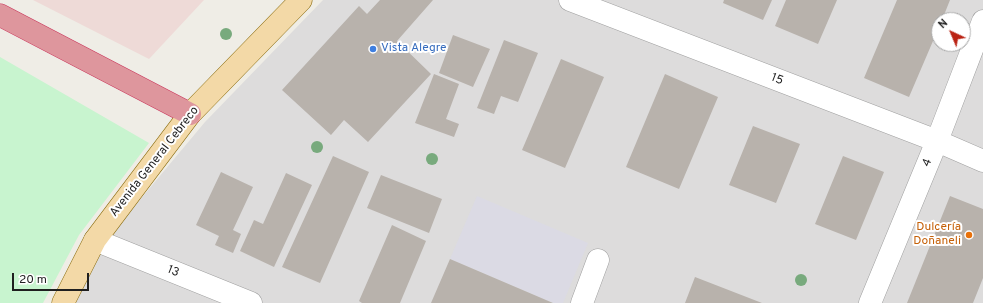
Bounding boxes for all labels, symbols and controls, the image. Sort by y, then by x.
north arrow [931,12,971,52]
text: N [936,16,951,32]
place label: Vista Alegre [381,42,447,56]
marker: Vista Alegre [368,44,378,54]
street label: 15 [769,71,785,89]
street label: Avenida General Cebreco [108,104,202,220]
street label: 4 [920,157,936,169]
place label: Dulcería Doñaneli [913,221,961,249]
marker: Dulcería Doñaneli [964,230,974,240]
street label: 13 [165,263,181,281]
scale bar [14,265,91,291]
text: 20 m [19,272,47,288]

